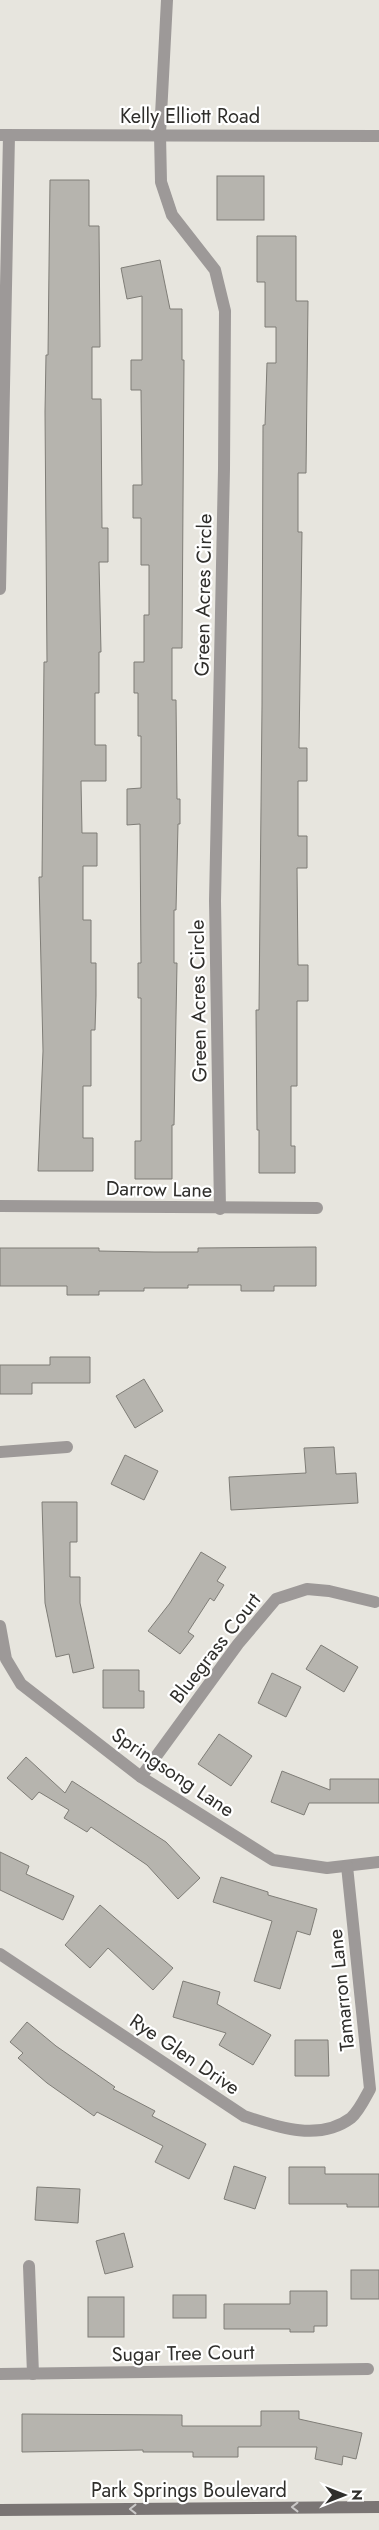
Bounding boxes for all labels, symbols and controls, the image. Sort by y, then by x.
street label: Kelly Elliott Road [120,102,260,131]
street label: Green Acres Circle [188,513,219,677]
street label: Green Acres Circle [183,919,214,1083]
street label: Darrow Lane [106,1174,212,1205]
street label: Bluegrass Court [163,1587,268,1710]
street label: Springsong Lane [105,1721,240,1824]
street label: Tamarron Lane [321,1928,362,2052]
street label: Rye Glen Drive [124,2007,246,2102]
street label: Sugar Tree Court [111,2338,255,2369]
north arrow [319,2470,369,2520]
street label: Park Springs Boulevard [91,2476,287,2505]
text: N [347,2489,367,2501]
one-way arrow [291,2502,299,2513]
one-way arrow [129,2504,136,2514]

